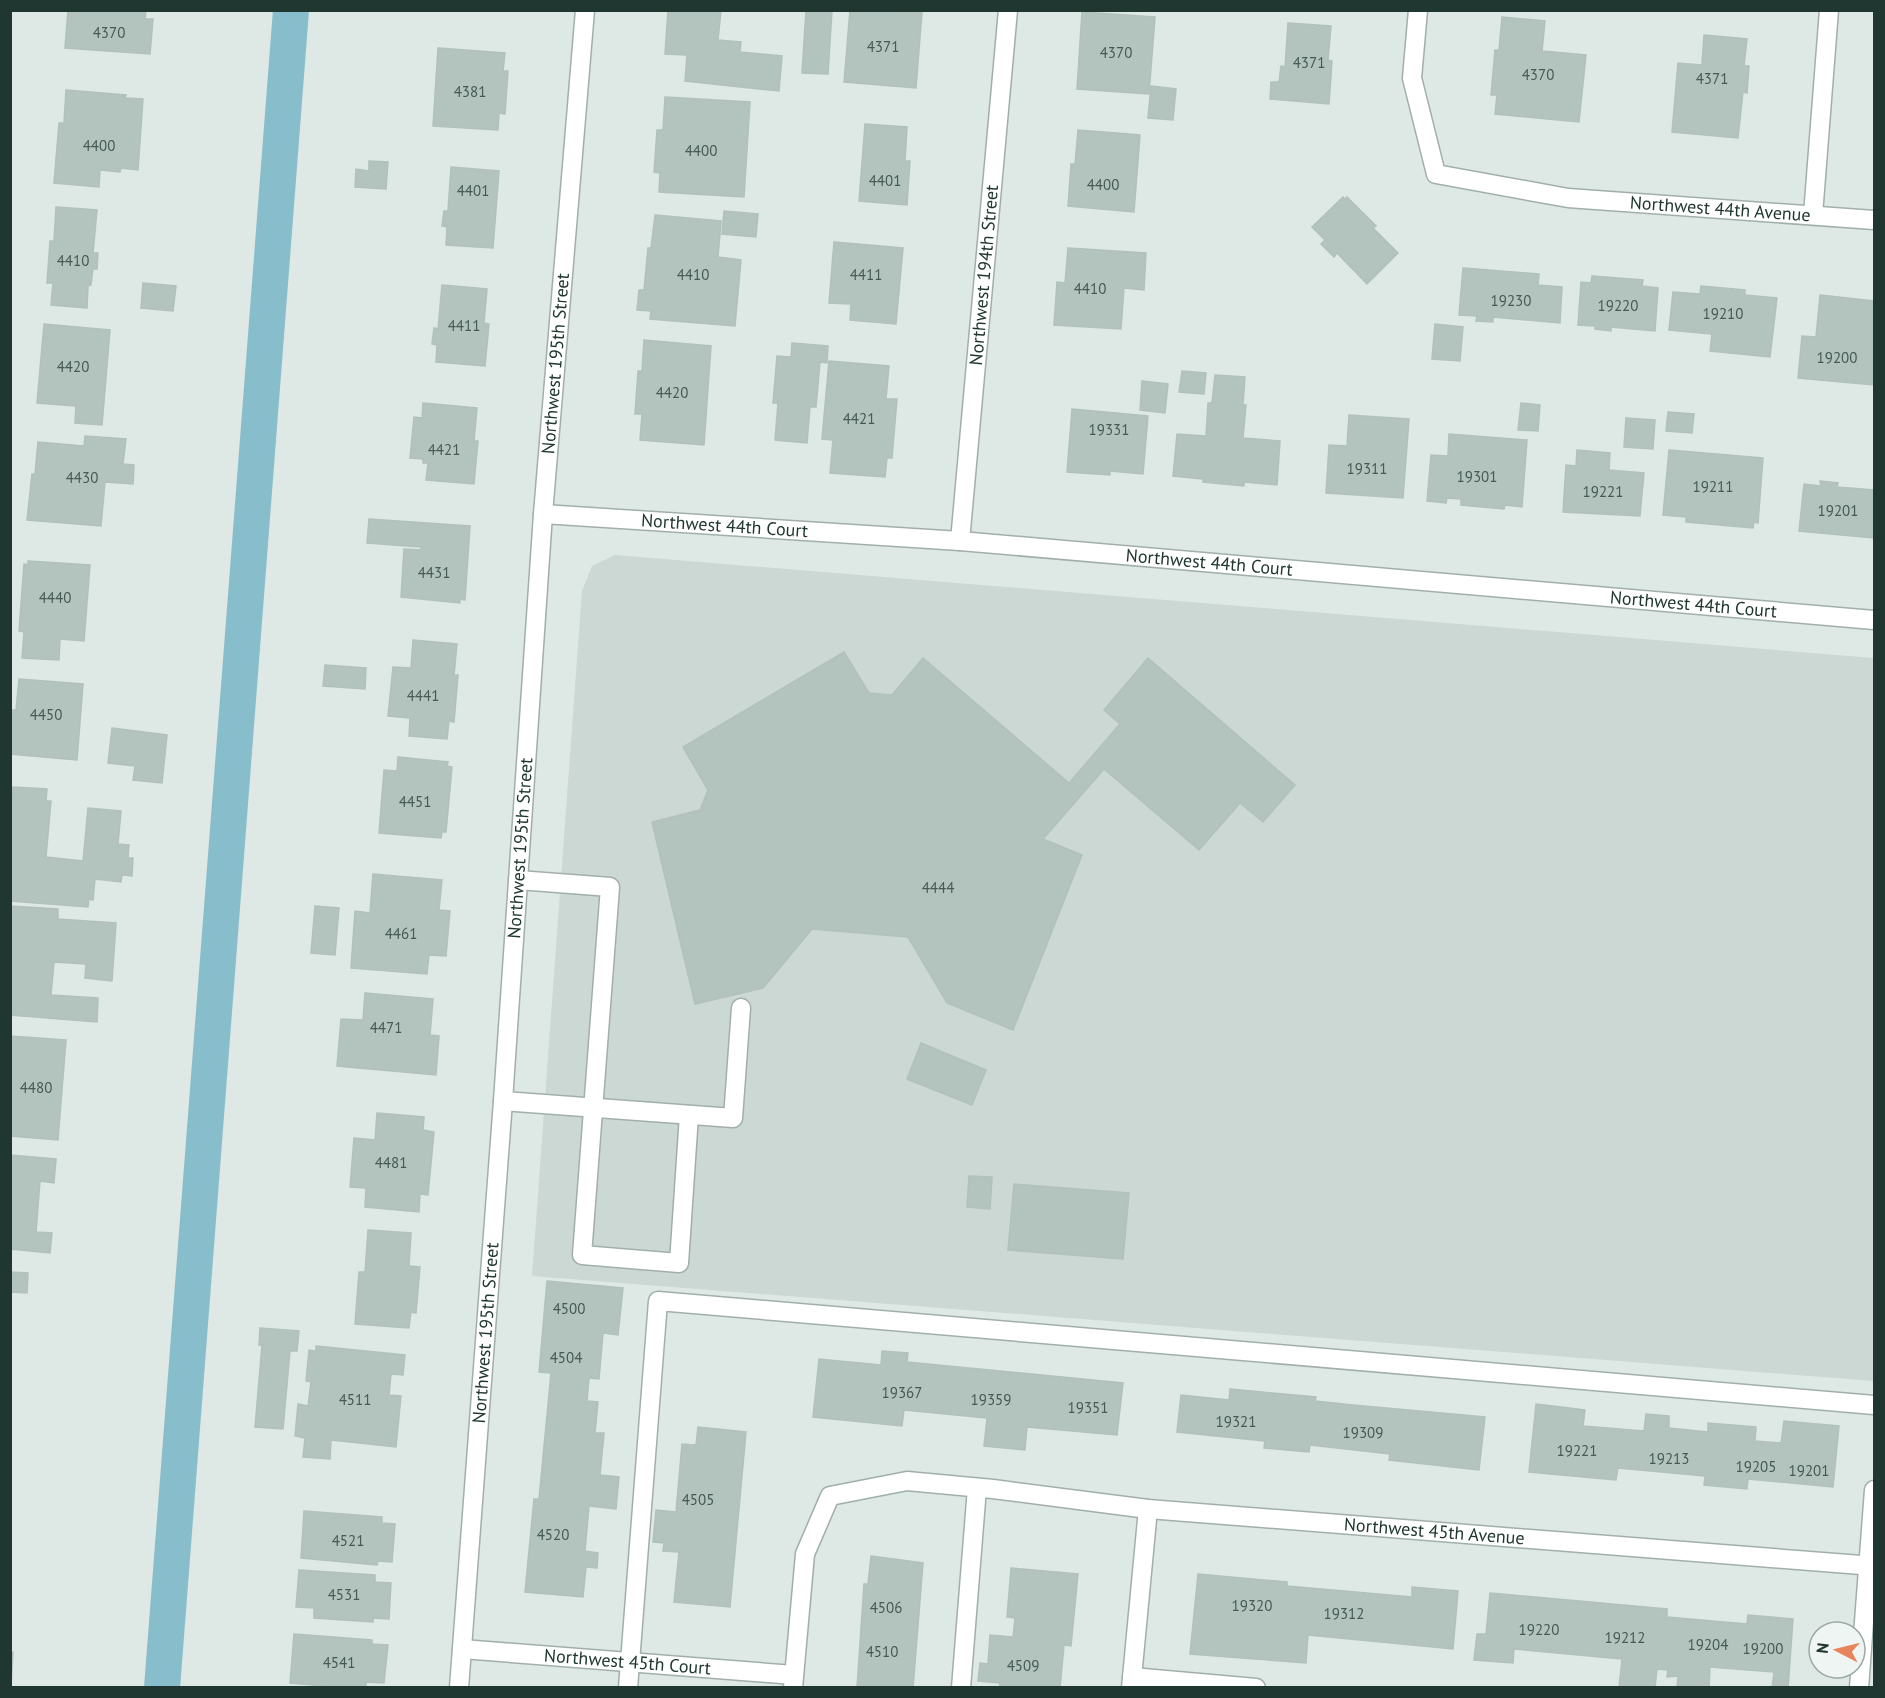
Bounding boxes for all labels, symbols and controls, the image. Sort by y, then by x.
house number: 4370 [93,23,125,42]
house number: 4371 [867,37,899,56]
house number: 4370 [1100,43,1132,62]
house number: 4371 [1293,53,1325,72]
house number: 4370 [1522,65,1554,84]
house number: 4371 [1696,69,1728,88]
house number: 4381 [454,82,486,101]
house number: 4400 [83,136,115,155]
house number: 4400 [685,141,717,160]
house number: 4401 [869,171,901,190]
house number: 4400 [1087,175,1119,194]
house number: 4401 [457,181,489,200]
street label: Northwest 194th Street [964,184,1003,366]
street label: Northwest 44th Avenue [1629,190,1811,226]
house number: 4410 [57,251,89,270]
house number: 4410 [677,265,709,284]
house number: 4411 [850,265,882,284]
street label: Northwest 195th Street [536,272,574,455]
house number: 4410 [1074,279,1106,298]
house number: 19230 [1491,291,1531,310]
house number: 19220 [1598,296,1638,315]
house number: 19210 [1703,304,1743,323]
house number: 4411 [448,316,480,335]
house number: 19200 [1817,348,1857,367]
house number: 4420 [57,357,89,376]
house number: 4420 [656,383,688,402]
house number: 4421 [843,409,875,428]
house number: 19331 [1089,420,1129,439]
house number: 4421 [428,440,460,459]
house number: 19311 [1347,459,1387,478]
house number: 19301 [1457,467,1497,486]
house number: 4430 [66,468,98,487]
house number: 19211 [1693,477,1733,496]
house number: 19221 [1583,482,1623,501]
house number: 19201 [1818,501,1858,520]
street label: Northwest 44th Court [640,508,809,542]
street label: Northwest 44th Court [1125,543,1294,581]
house number: 4431 [418,563,450,582]
street label: Northwest 44th Court [1609,585,1778,623]
house number: 4440 [39,588,71,607]
house number: 4441 [407,686,439,705]
house number: 4450 [30,705,62,724]
street label: Northwest 195th Street [502,757,537,939]
house number: 4451 [399,792,431,811]
house number: 4444 [922,878,954,897]
house number: 4461 [385,924,417,943]
house number: 4471 [370,1018,402,1037]
house number: 4480 [20,1078,52,1097]
house number: 4481 [375,1153,407,1172]
street label: Northwest 195th Street [467,1242,503,1424]
house number: 4500 [553,1299,585,1318]
house number: 4504 [550,1348,582,1367]
house number: 19367 [882,1383,922,1402]
house number: 4511 [339,1390,371,1409]
house number: 19359 [971,1390,1011,1409]
house number: 19351 [1068,1398,1108,1417]
house number: 19321 [1216,1412,1256,1431]
house number: 19309 [1343,1423,1383,1442]
house number: 19221 [1557,1441,1597,1460]
house number: 19213 [1649,1449,1689,1468]
house number: 19205 [1736,1457,1776,1476]
house number: 19201 [1789,1461,1829,1480]
house number: 4505 [682,1490,714,1509]
street label: Northwest 45th Avenue [1343,1512,1526,1550]
house number: 4520 [537,1525,569,1544]
house number: 4521 [332,1531,364,1550]
house number: 4531 [328,1585,360,1604]
house number: 19320 [1232,1596,1272,1615]
house number: 4506 [870,1598,902,1617]
house number: 19312 [1324,1604,1364,1623]
house number: 19220 [1519,1620,1559,1639]
north arrow [1807,1620,1867,1680]
house number: 19212 [1605,1628,1645,1647]
house number: 19204 [1688,1635,1728,1654]
house number: 19200 [1743,1639,1783,1658]
house number: 4510 [866,1642,898,1661]
text: N [1812,1642,1833,1655]
street label: Northwest 45th Court [543,1643,712,1679]
house number: 4541 [323,1653,355,1672]
house number: 4509 [1007,1656,1039,1675]

